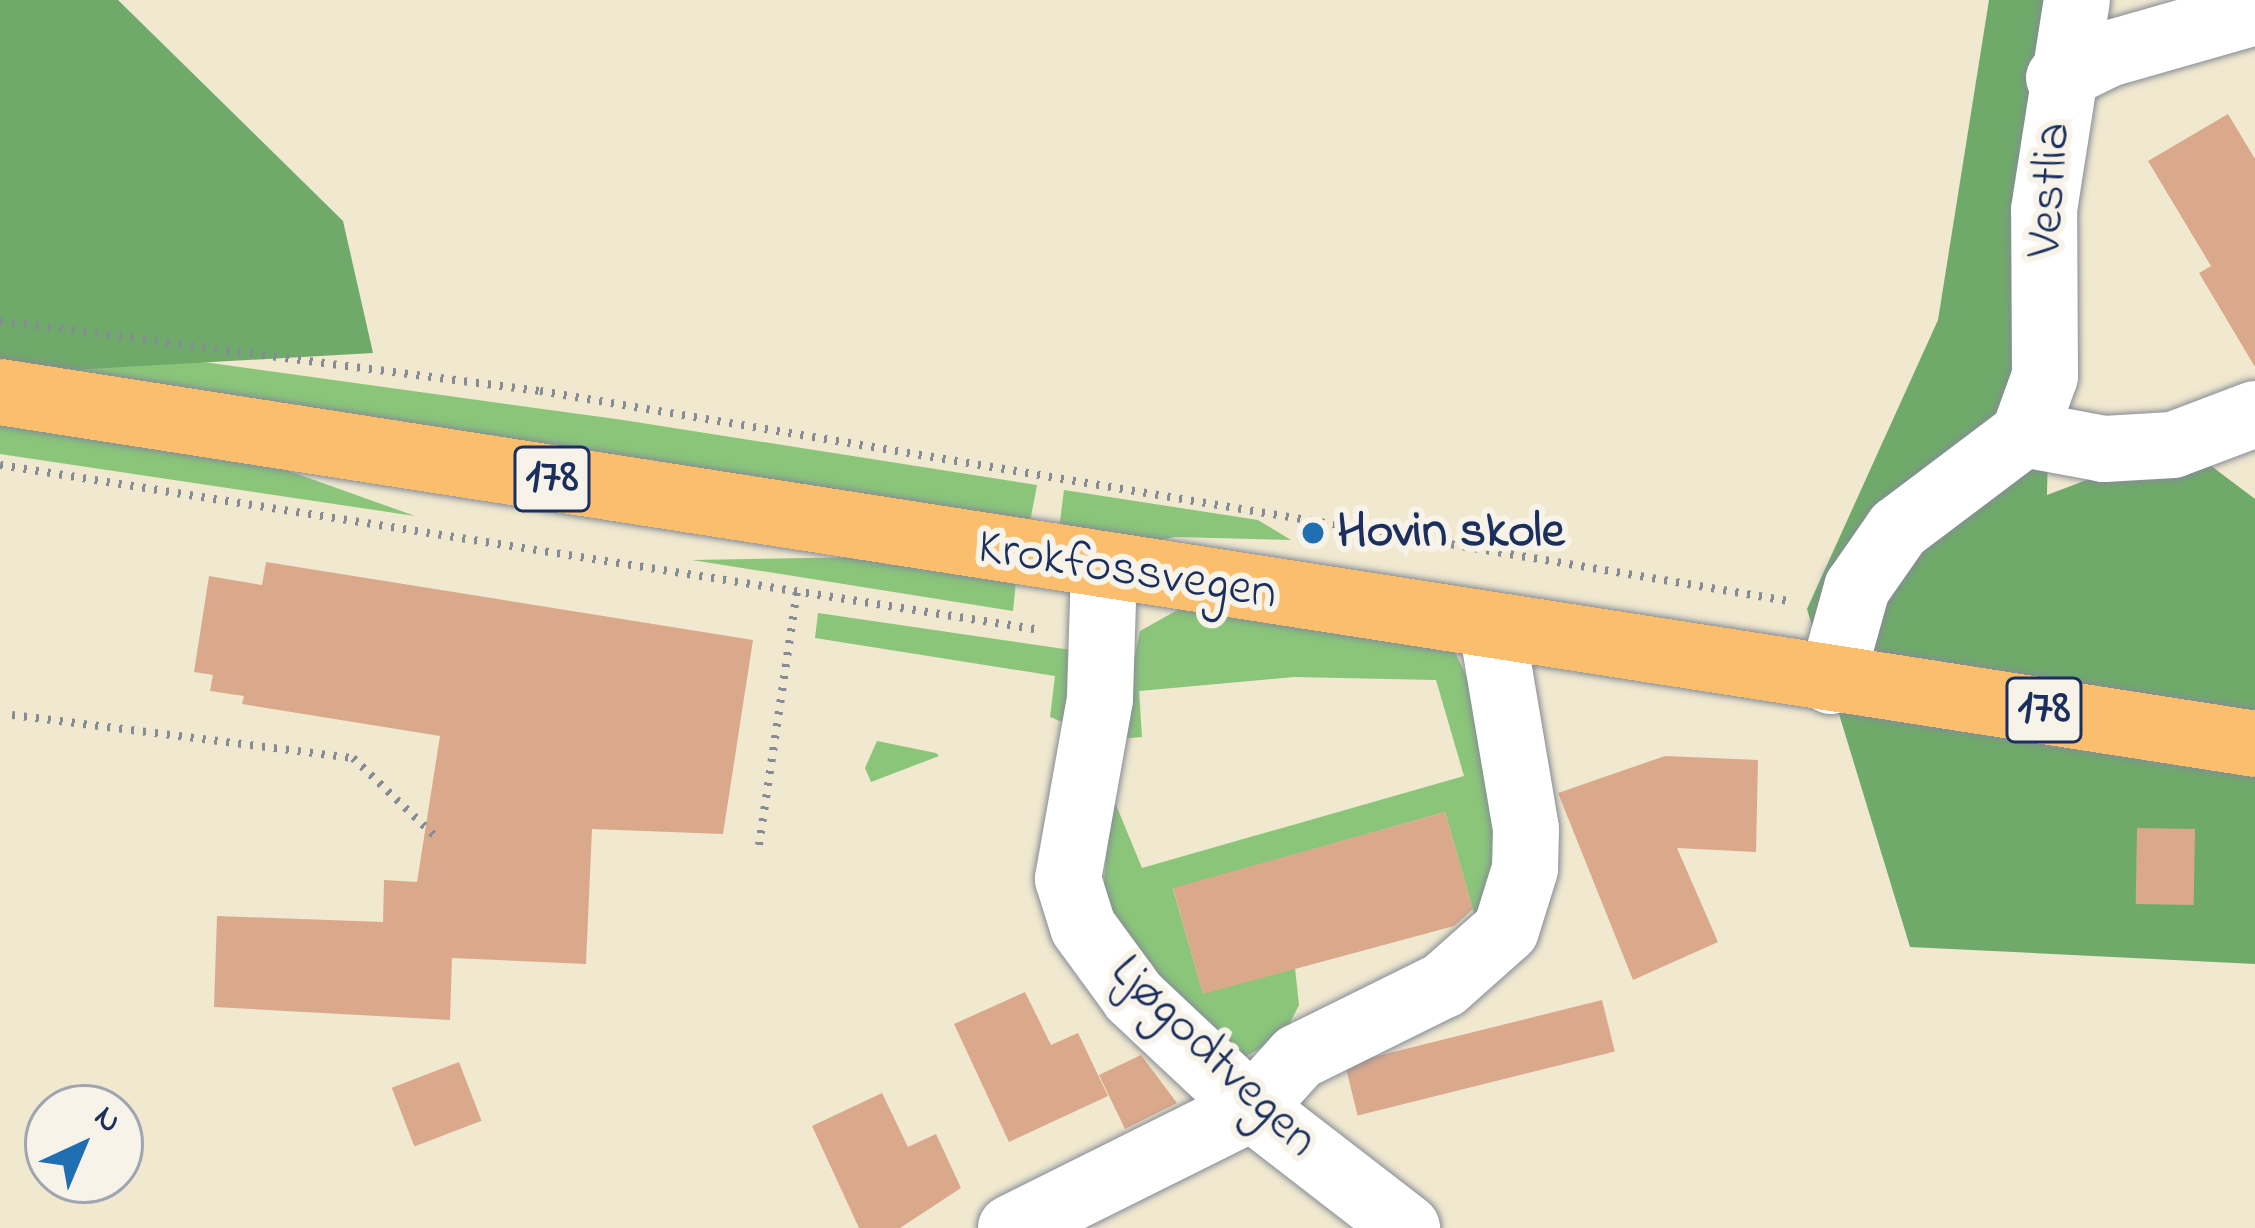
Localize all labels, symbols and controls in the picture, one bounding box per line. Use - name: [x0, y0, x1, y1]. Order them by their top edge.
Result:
- street label: Vestlia: [2016, 120, 2086, 260]
- road number: 178: [513, 437, 591, 521]
- place label: Hovin skole: [1337, 502, 1565, 564]
- street label: Krokfossvegen: [973, 518, 1281, 626]
- marker: Hovin skole: [1300, 520, 1326, 546]
- road number: 178: [2005, 668, 2083, 752]
- street label: Ljøgodtvegen: [1096, 943, 1330, 1171]
- north arrow: [24, 1084, 144, 1204]
- text: N: [82, 1095, 132, 1145]

